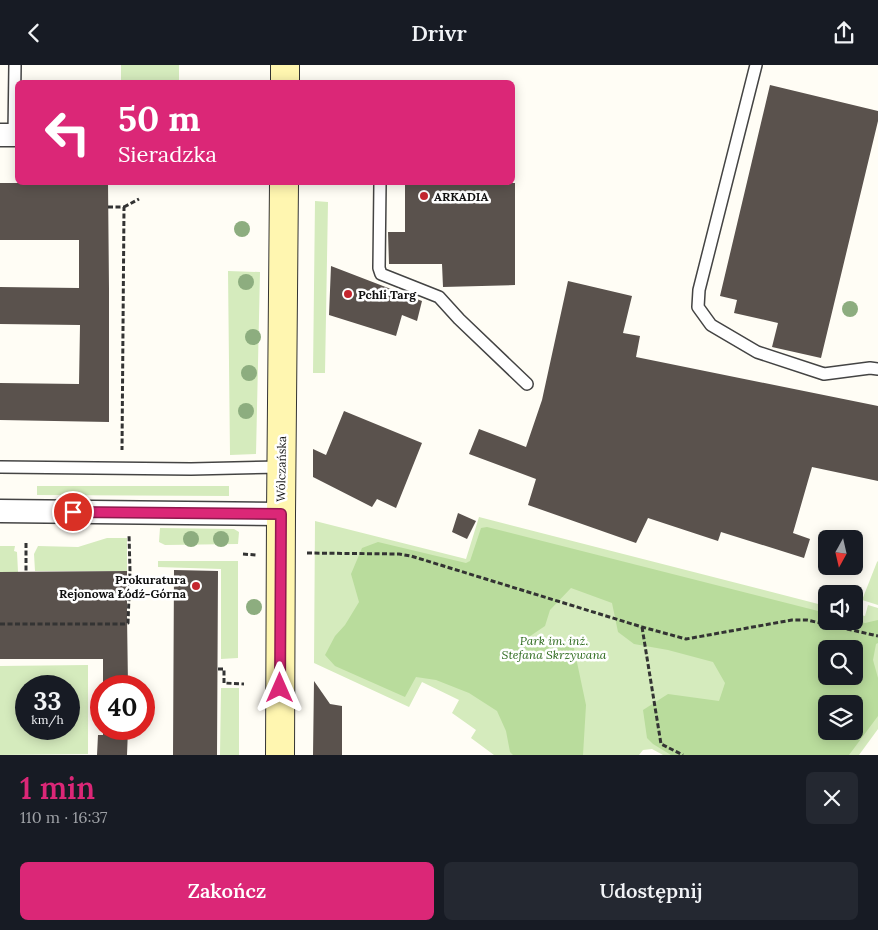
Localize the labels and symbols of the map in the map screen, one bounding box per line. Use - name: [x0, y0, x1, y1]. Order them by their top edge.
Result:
- place label: ARKADIA: [434, 189, 488, 204]
- marker: ARKADIA: [418, 190, 430, 202]
- place label: Pchli Targ: [358, 287, 417, 302]
- marker: Pchli Targ: [342, 288, 354, 300]
- street label: Wólczańska: [273, 436, 289, 502]
- pin: [52, 491, 94, 533]
- north arrow: [818, 530, 862, 575]
- place label: Prokuratura Rejonowa Łódź-Górna: [59, 572, 187, 601]
- marker: Prokuratura Rejonowa Łódź-Górna: [190, 580, 202, 592]
- park label: Park im. inż. Stefana Skrzywana: [502, 633, 607, 662]
- position arrow: [253, 661, 305, 713]
- speed limit sign: 40: [90, 675, 155, 740]

